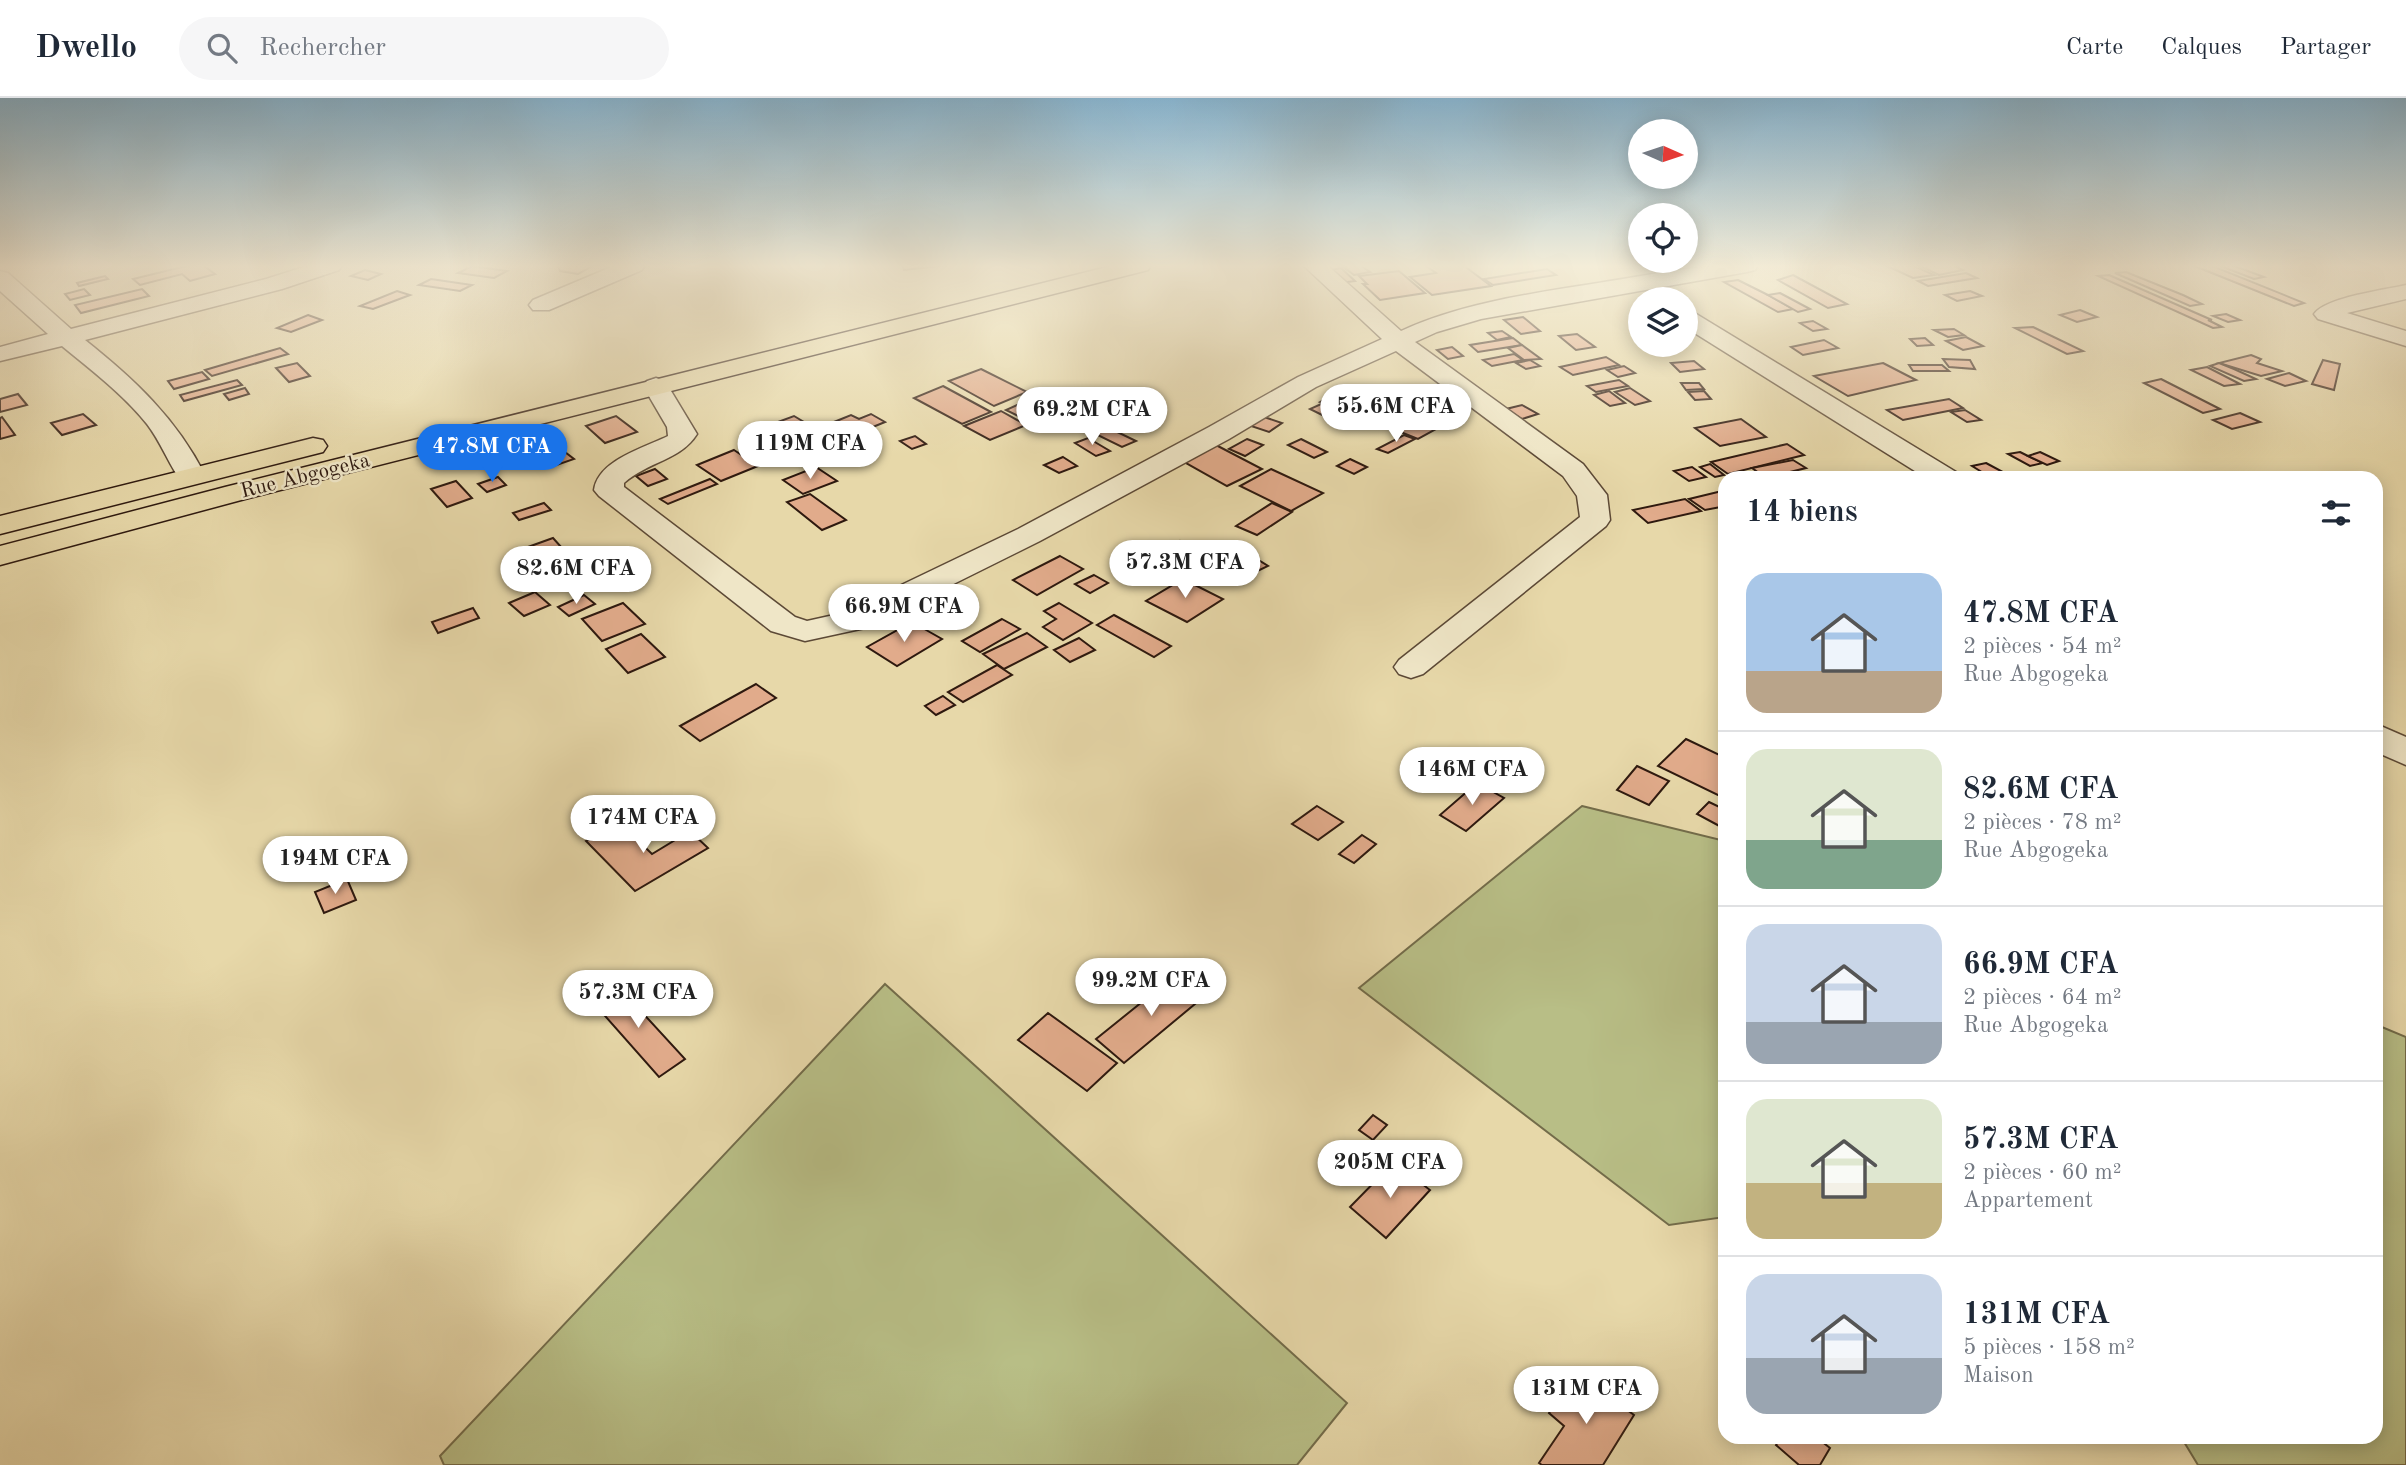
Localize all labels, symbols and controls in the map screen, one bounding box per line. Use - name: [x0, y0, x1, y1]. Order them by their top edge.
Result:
- search box: [179, 17, 669, 80]
- icon: search: [203, 29, 241, 67]
- text: Dwello: [35, 32, 137, 65]
- text: Rechercher: [259, 35, 386, 61]
- text: Carte: [2066, 36, 2123, 60]
- text: Calques: [2161, 36, 2242, 60]
- text: Partager: [2280, 36, 2371, 60]
- north arrow: [1628, 119, 1698, 189]
- map controls: [1628, 119, 1698, 357]
- button: locate: [1628, 203, 1698, 273]
- button: layers: [1628, 287, 1698, 357]
- pin: 55.6M CFA: [1316, 384, 1476, 444]
- pin: 69.2M CFA: [1012, 388, 1172, 447]
- text: 55.6M CFA: [1336, 395, 1456, 418]
- text: 69.2M CFA: [1032, 398, 1152, 421]
- pin: 119M CFA: [738, 422, 882, 481]
- pin: 47.8M CFA: [412, 424, 572, 484]
- text: 119M CFA: [754, 432, 866, 455]
- text: 47.8M CFA: [432, 435, 552, 458]
- street label: Rue Abgogeka: [238, 450, 372, 503]
- icon: filters: [2317, 494, 2355, 532]
- text: 14 biens: [1746, 498, 1858, 528]
- pin: 57.3M CFA: [1105, 540, 1265, 600]
- pin: 82.6M CFA: [496, 546, 656, 606]
- text: 57.3M CFA: [1125, 551, 1245, 574]
- text: 82.6M CFA: [516, 557, 636, 580]
- pin: 66.9M CFA: [824, 584, 984, 644]
- text: 66.9M CFA: [844, 595, 964, 618]
- text: 47.8M CFA: [1963, 599, 2119, 629]
- icon: home: [1802, 601, 1886, 685]
- text: 2 pièces · 54 m²: [1963, 635, 2122, 658]
- text: Rue Abgogeka: [1963, 663, 2108, 686]
- pin: 146M CFA: [1400, 748, 1544, 807]
- text: 146M CFA: [1416, 758, 1528, 781]
- text: 82.6M CFA: [1963, 775, 2119, 805]
- icon: home: [1802, 777, 1886, 861]
- pin: 174M CFA: [571, 796, 715, 855]
- text: 174M CFA: [587, 806, 699, 829]
- text: 2 pièces · 78 m²: [1963, 811, 2122, 834]
- pin: 194M CFA: [263, 836, 407, 896]
- text: Rue Abgogeka: [1963, 839, 2108, 862]
- text: 194M CFA: [279, 847, 391, 870]
- text: 66.9M CFA: [1963, 950, 2119, 980]
- icon: home: [1802, 952, 1886, 1036]
- pin: 99.2M CFA: [1071, 958, 1231, 1018]
- text: 99.2M CFA: [1091, 969, 1211, 992]
- pin: 57.3M CFA: [558, 970, 718, 1030]
- text: 57.3M CFA: [578, 981, 698, 1004]
- text: 2 pièces · 64 m²: [1963, 986, 2122, 1009]
- text: Rue Abgogeka: [1963, 1014, 2108, 1037]
- text: 57.3M CFA: [1963, 1125, 2119, 1155]
- icon: home: [1802, 1127, 1886, 1211]
- pin: 205M CFA: [1318, 1140, 1462, 1200]
- text: 205M CFA: [1334, 1151, 1446, 1174]
- text: 2 pièces · 60 m²: [1963, 1161, 2122, 1184]
- text: Appartement: [1963, 1189, 2093, 1212]
- text: 131M CFA: [1963, 1300, 2110, 1330]
- icon: home: [1802, 1302, 1886, 1386]
- text: 5 pièces · 158 m²: [1963, 1336, 2135, 1359]
- text: Maison: [1963, 1364, 2034, 1387]
- pin: 131M CFA: [1514, 1366, 1658, 1426]
- text: 131M CFA: [1530, 1377, 1642, 1400]

